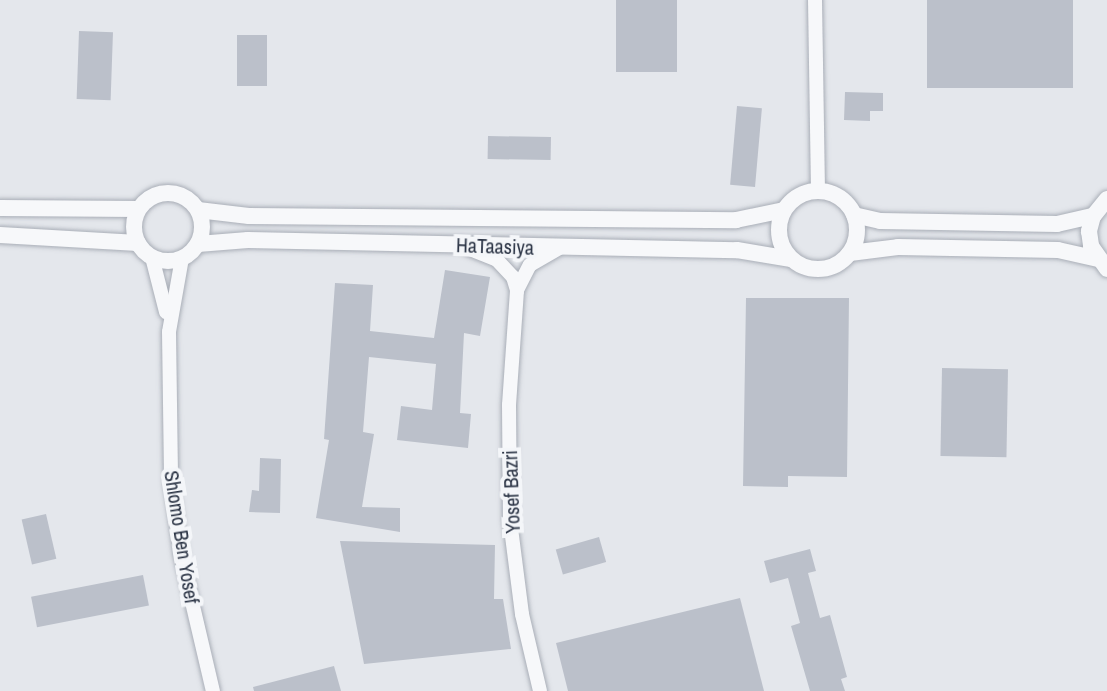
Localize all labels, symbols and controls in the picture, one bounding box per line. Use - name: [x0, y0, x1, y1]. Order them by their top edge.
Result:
- street label: HaTaasiya: [456, 233, 534, 259]
- street label: Yosef Bazri: [498, 450, 524, 534]
- street label: Shlomo Ben Yosef: [160, 469, 204, 605]

